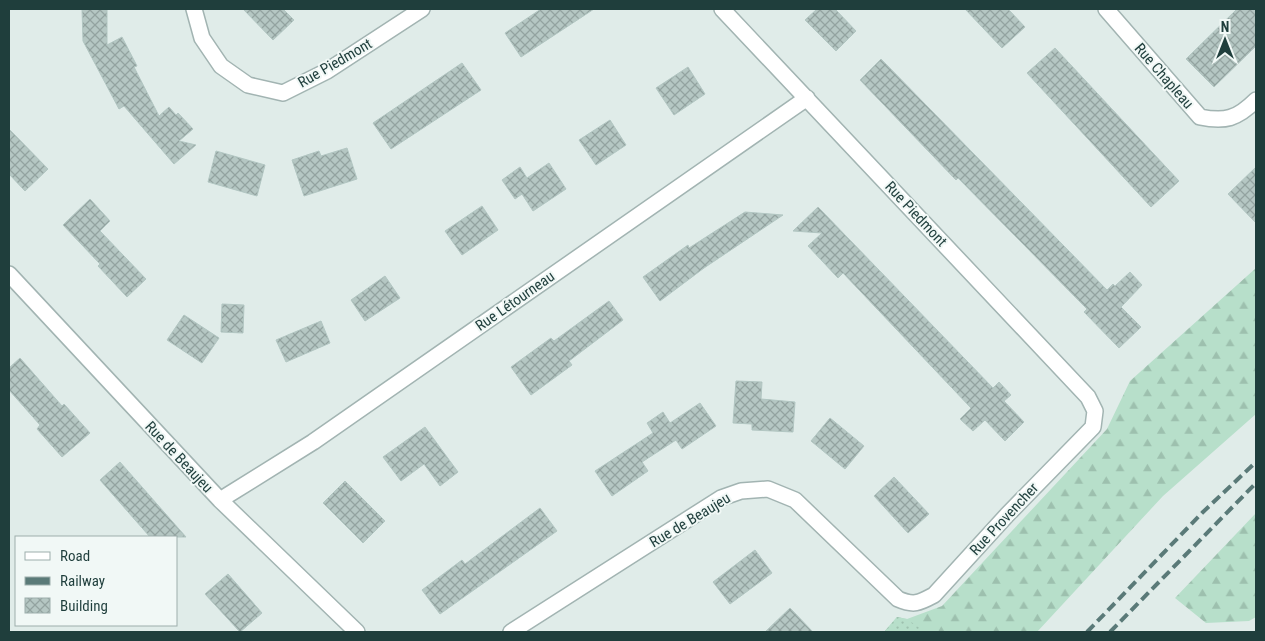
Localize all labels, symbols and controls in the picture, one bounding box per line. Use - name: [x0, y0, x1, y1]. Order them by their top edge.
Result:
- north arrow: [1200, 15, 1250, 65]
- text: N: [1221, 19, 1229, 35]
- street label: Rue Piedmont: [295, 35, 375, 91]
- street label: Rue Chapleau: [1131, 40, 1197, 112]
- street label: Rue Piedmont: [881, 178, 951, 250]
- street label: Rue Létourneau: [472, 267, 558, 335]
- street label: Rue de Beaujeu: [141, 418, 217, 496]
- street label: Rue Provencher: [966, 479, 1042, 559]
- street label: Rue de Beaujeu: [646, 489, 734, 551]
- legend: [15, 536, 178, 626]
- text: Road: [60, 547, 90, 565]
- text: Railway: [60, 572, 105, 590]
- text: Building: [60, 597, 108, 615]

